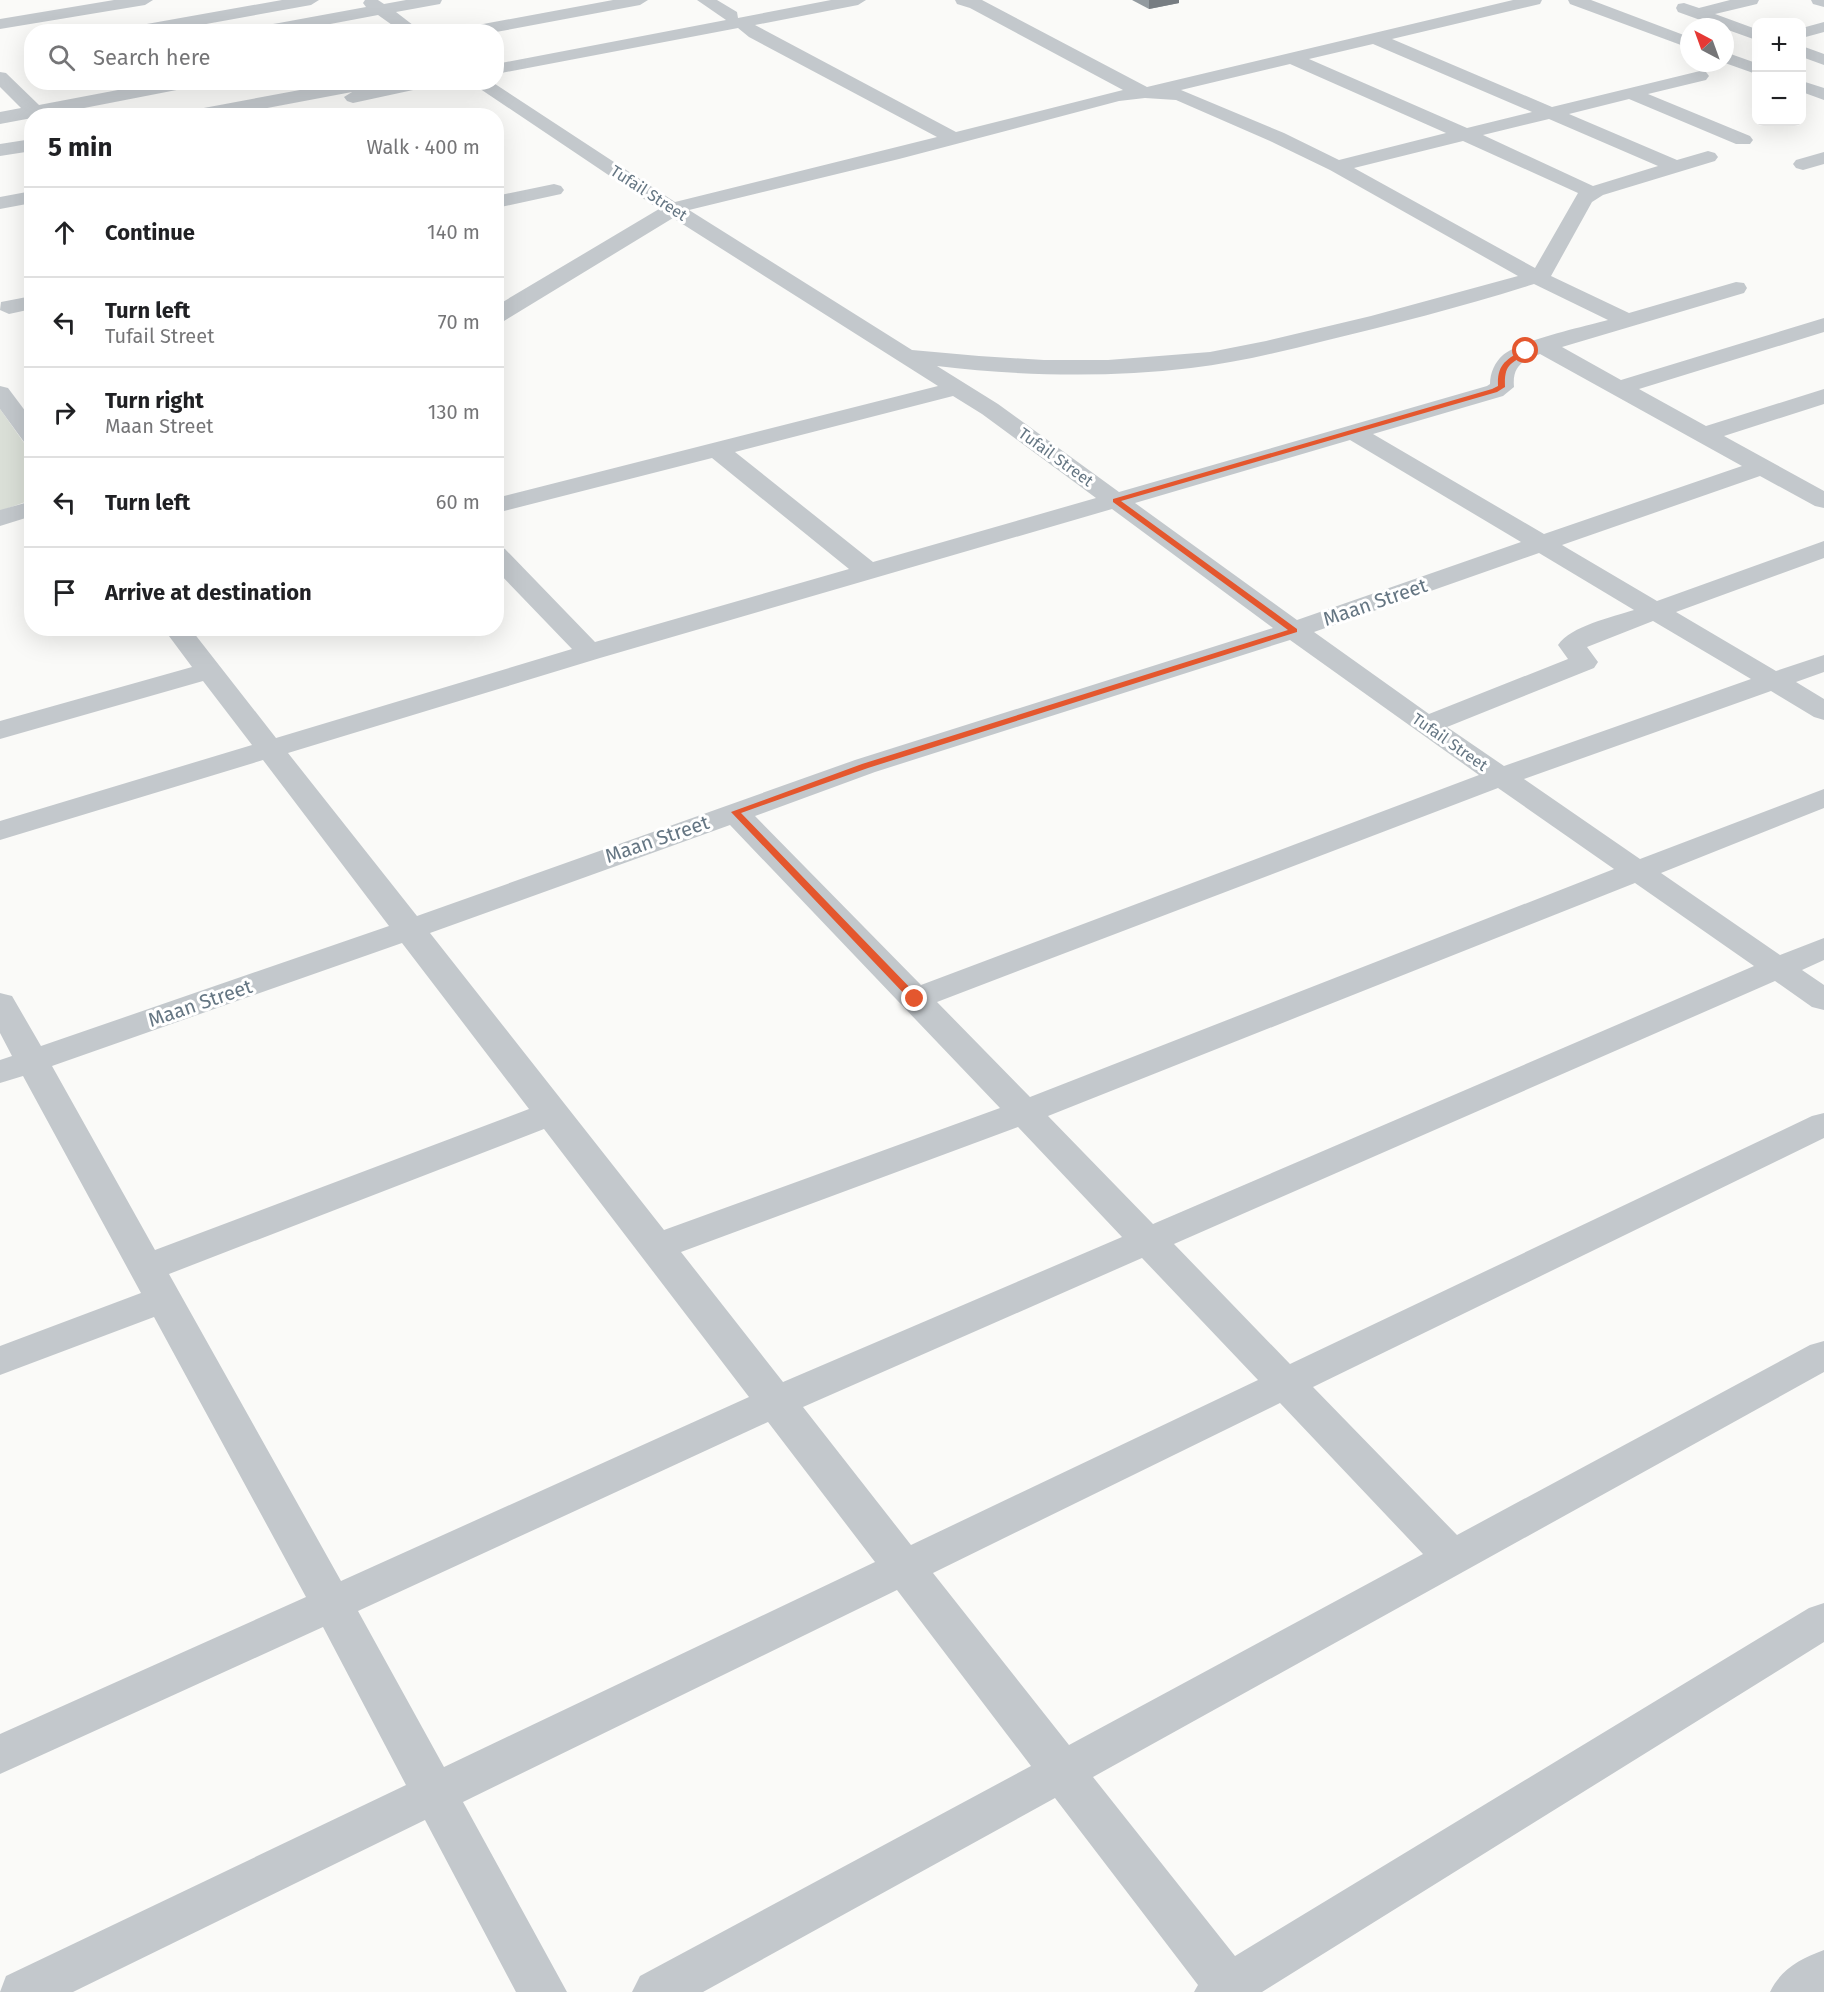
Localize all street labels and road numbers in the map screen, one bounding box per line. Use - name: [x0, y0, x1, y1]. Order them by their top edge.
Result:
- street label: Tufail Street: [607, 161, 691, 225]
- street label: Tufail Street: [1015, 424, 1097, 491]
- street label: Maan Street: [1320, 573, 1431, 631]
- street label: Tufail Street: [1409, 709, 1491, 775]
- street label: Maan Street: [602, 810, 713, 868]
- street label: Maan Street: [145, 974, 256, 1032]

